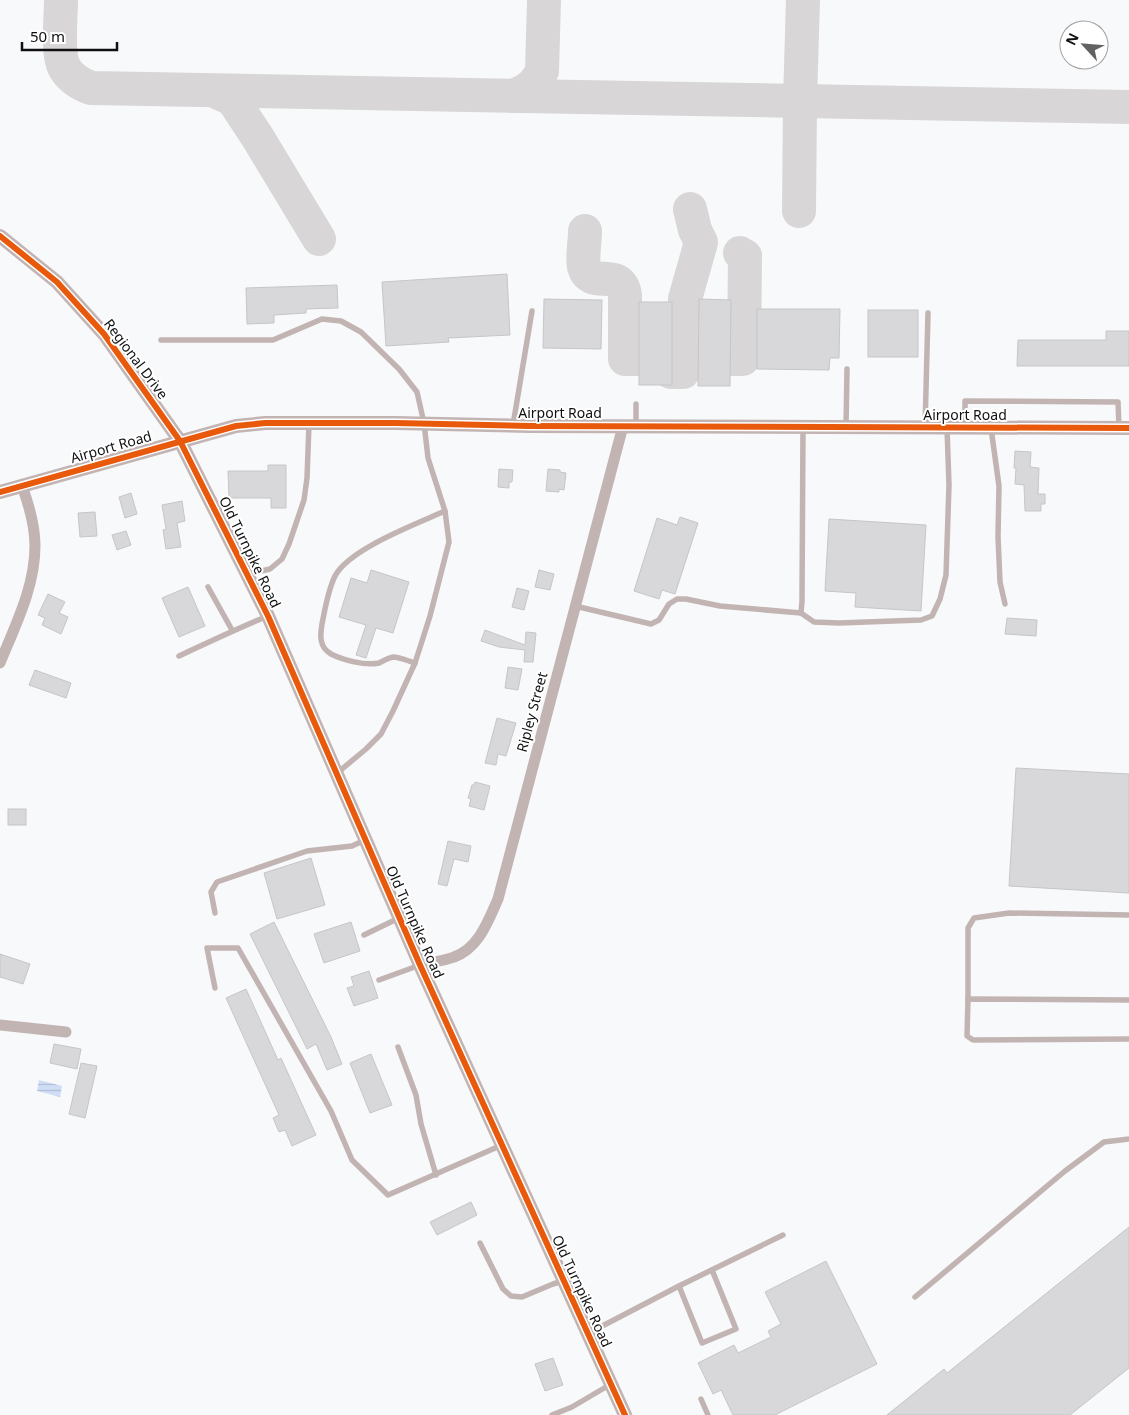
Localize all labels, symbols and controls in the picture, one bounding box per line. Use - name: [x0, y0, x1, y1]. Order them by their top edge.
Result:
- scale bar: [22, 20, 118, 52]
- north arrow: [1059, 20, 1109, 70]
- text: 50 m: [30, 26, 65, 46]
- text: N: [1061, 30, 1083, 48]
- street label: Regional Drive: [100, 315, 173, 403]
- street label: Airport Road: [518, 403, 602, 422]
- street label: Airport Road: [923, 405, 1007, 424]
- street label: Airport Road: [68, 426, 154, 467]
- street label: Old Turnpike Road: [215, 493, 286, 611]
- street label: Ripley Street: [512, 670, 551, 754]
- street label: Old Turnpike Road: [382, 862, 449, 981]
- street label: Old Turnpike Road: [548, 1232, 617, 1350]

